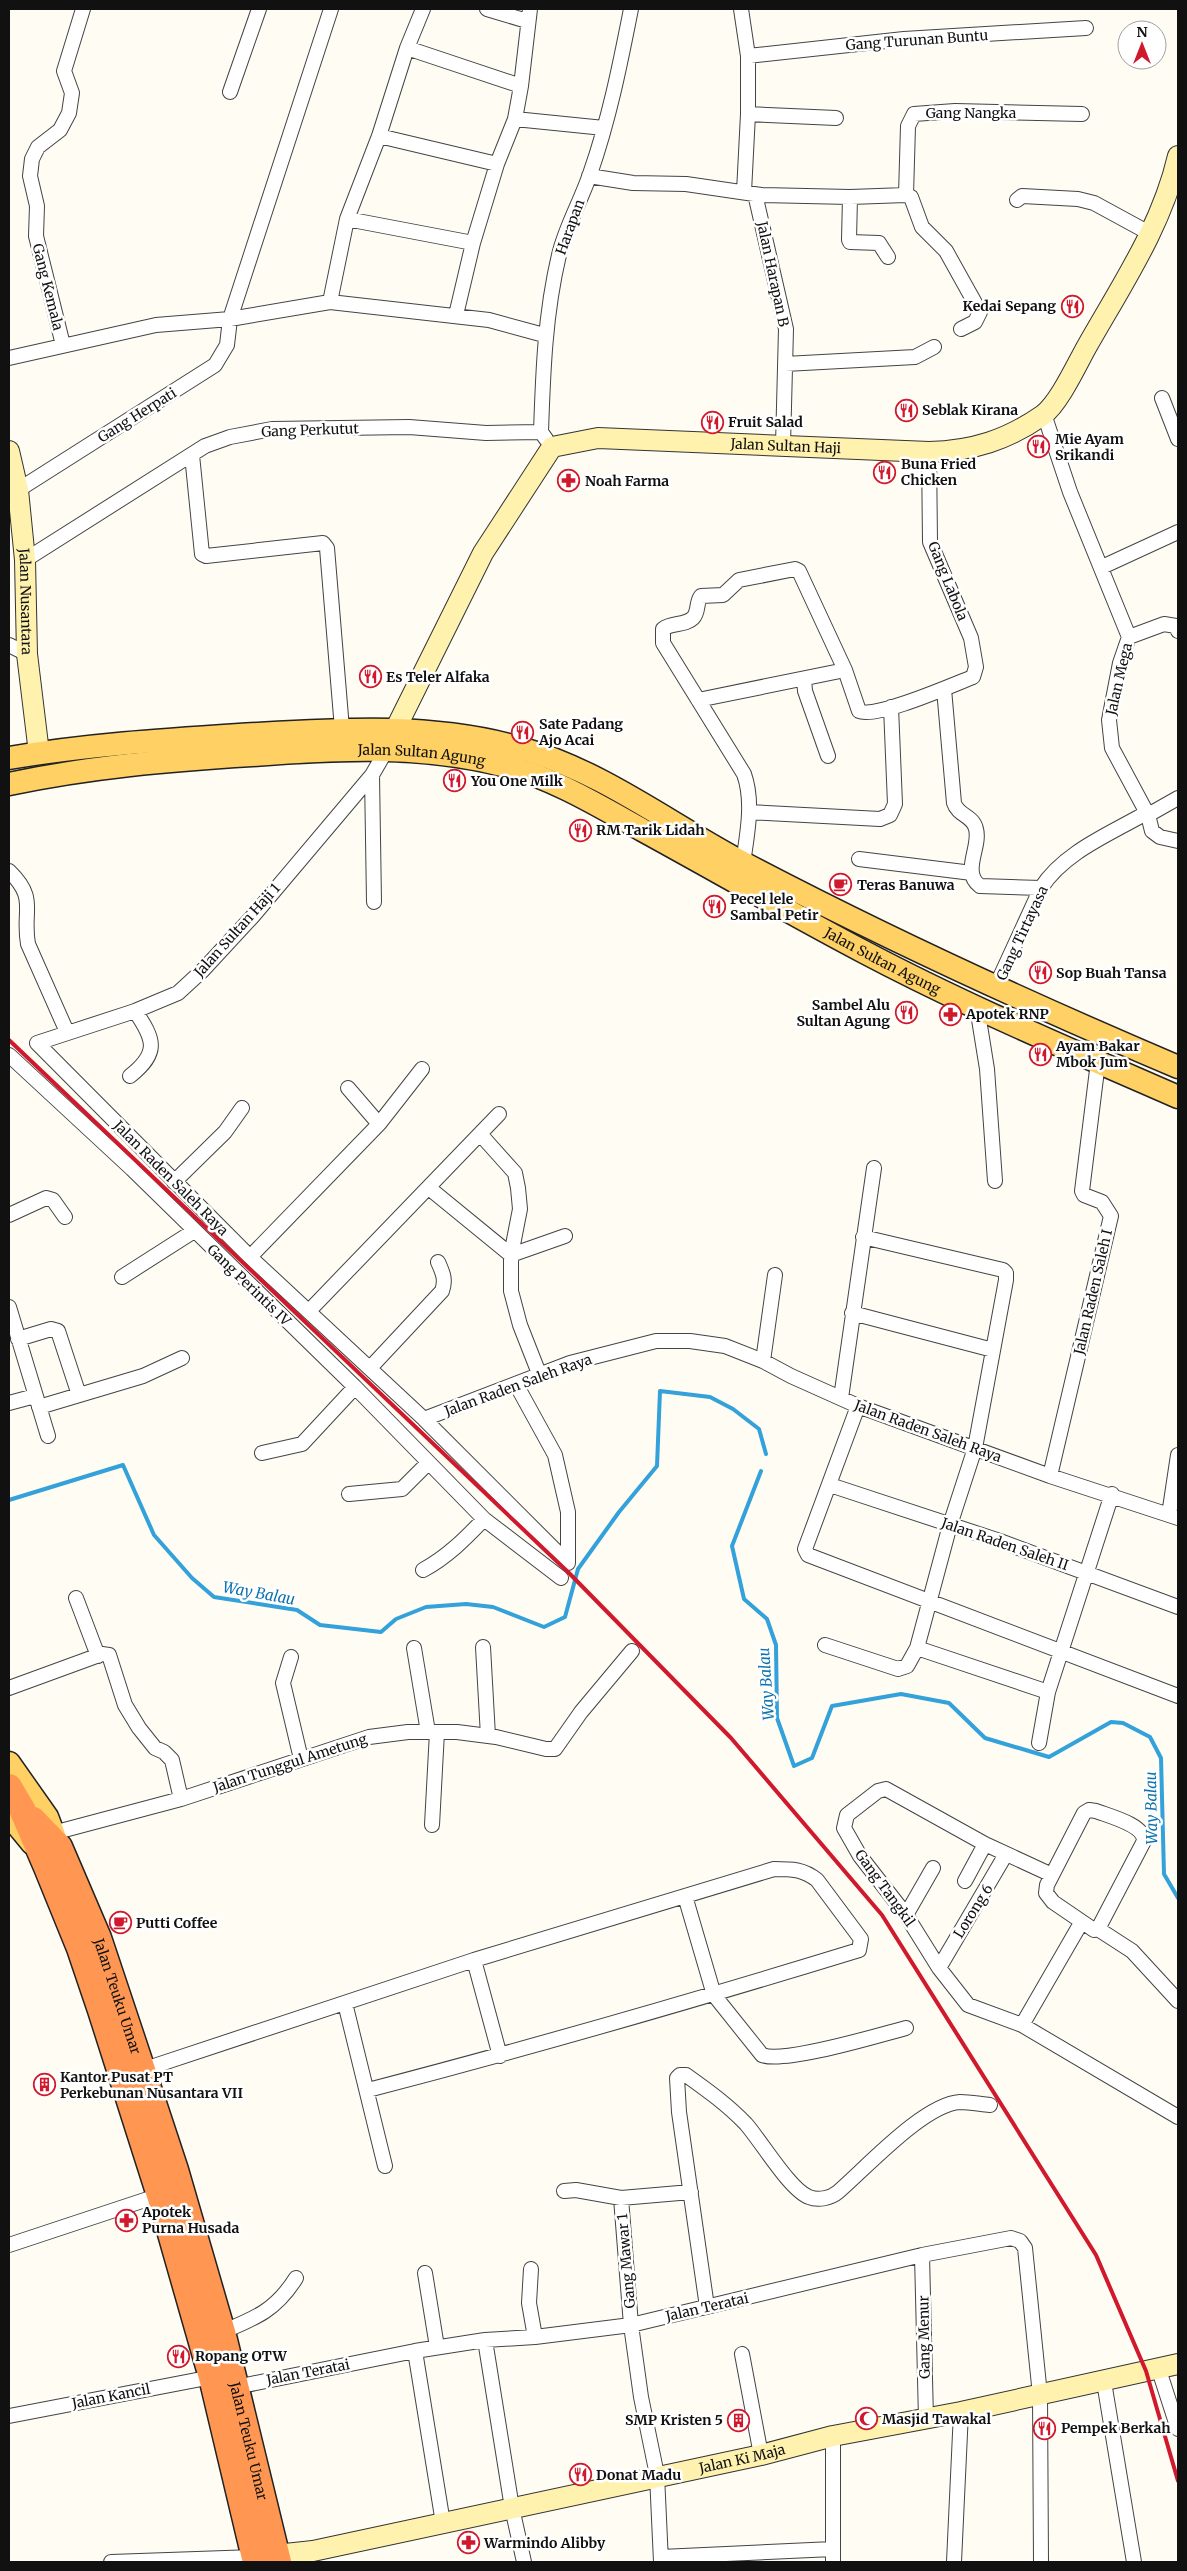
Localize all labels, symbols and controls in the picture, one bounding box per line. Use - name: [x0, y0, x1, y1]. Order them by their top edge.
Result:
- north arrow: [1117, 20, 1167, 70]
- text: N: [1136, 23, 1148, 41]
- street label: Gang Turunan Buntu: [845, 26, 989, 54]
- street label: Gang Nangka: [926, 104, 1017, 122]
- street label: Harapan: [552, 197, 588, 257]
- street label: Jalan Harapan B: [753, 219, 793, 328]
- street label: Gang Kemala: [29, 242, 68, 333]
- restaurant icon: Kedai Sepang: [1060, 294, 1084, 318]
- place label: Kedai Sepang: [962, 297, 1056, 315]
- street label: Gang Herpati: [94, 383, 180, 446]
- restaurant icon: Seblak Kirana: [894, 398, 918, 422]
- place label: Seblak Kirana: [922, 401, 1018, 419]
- restaurant icon: Fruit Salad: [700, 410, 724, 434]
- place label: Fruit Salad: [728, 413, 803, 431]
- street label: Gang Perkutut: [261, 419, 360, 441]
- place label: Mie Ayam Srikandi: [1055, 430, 1124, 464]
- street label: Jalan Sultan Haji: [729, 435, 842, 457]
- restaurant icon: Mie Ayam Srikandi: [1027, 435, 1051, 459]
- place label: Buna Fried Chicken: [901, 455, 977, 489]
- restaurant icon: Buna Fried Chicken: [873, 460, 897, 484]
- pharmacy icon: Noah Farma: [557, 469, 581, 493]
- place label: Noah Farma: [585, 472, 669, 490]
- street label: Gang Labola: [924, 539, 972, 624]
- street label: Jalan Nusantara: [15, 546, 36, 656]
- street label: Jalan Mega: [1102, 641, 1136, 718]
- restaurant icon: Es Teler Alfaka: [358, 665, 382, 689]
- place label: Es Teler Alfaka: [386, 668, 490, 686]
- place label: Sate Padang Ajo Acai: [538, 715, 623, 749]
- restaurant icon: Sate Padang Ajo Acai: [511, 720, 535, 744]
- street label: Jalan Sultan Agung: [357, 741, 488, 770]
- restaurant icon: You One Milk: [443, 769, 467, 793]
- place label: You One Milk: [470, 772, 564, 790]
- restaurant icon: RM Tarik Lidah: [568, 818, 592, 842]
- place label: RM Tarik Lidah: [596, 821, 705, 839]
- cafe icon: Teras Banuwa: [829, 873, 853, 897]
- place label: Teras Banuwa: [857, 876, 955, 894]
- street label: Jalan Sultan Haji 1: [189, 879, 284, 981]
- street label: Gang Tirtayasa: [992, 882, 1052, 983]
- place label: Pecel lele Sambal Petir: [730, 890, 819, 924]
- restaurant icon: Pecel lele Sambal Petir: [702, 895, 726, 919]
- street label: Jalan Sultan Agung: [820, 923, 944, 998]
- restaurant icon: Sop Buah Tansa: [1028, 961, 1052, 985]
- place label: Sop Buah Tansa: [1056, 964, 1167, 982]
- place label: Sambel Alu Sultan Agung: [796, 996, 890, 1030]
- restaurant icon: Sambel Alu Sultan Agung: [894, 1001, 918, 1025]
- pharmacy icon: Apotek RNP: [938, 1002, 962, 1026]
- place label: Apotek RNP: [965, 1005, 1049, 1023]
- place label: Ayam Bakar Mbok Jum: [1055, 1037, 1140, 1071]
- restaurant icon: Ayam Bakar Mbok Jum: [1028, 1042, 1052, 1066]
- street label: Jalan Raden Saleh Raya: [109, 1116, 233, 1240]
- street label: Jalan Raden Saleh I: [1070, 1228, 1116, 1357]
- street label: Gang Perintis IV: [203, 1240, 295, 1330]
- street label: Jalan Raden Saleh Raya: [441, 1350, 595, 1420]
- street label: Jalan Raden Saleh Raya: [851, 1396, 1005, 1466]
- street label: Jalan Raden Saleh II: [938, 1513, 1071, 1574]
- water label: Way Balau: [221, 1577, 297, 1609]
- water label: Way Balau: [754, 1647, 778, 1721]
- street label: Jalan Tunggul Ametung: [210, 1729, 370, 1797]
- water label: Way Balau: [1141, 1771, 1161, 1845]
- street label: Gang Tangkil: [851, 1846, 919, 1931]
- street label: Lorong 6: [949, 1881, 997, 1941]
- cafe icon: Putti Coffee: [108, 1911, 132, 1935]
- place label: Putti Coffee: [136, 1914, 218, 1932]
- street label: Jalan Teuku Umar: [89, 1935, 145, 2057]
- place label: Kantor Pusat PT Perkebunan Nusantara VII: [60, 2068, 243, 2102]
- building icon: Kantor Pusat PT Perkebunan Nusantara VII: [32, 2073, 56, 2097]
- place label: Apotek Purna Husada: [141, 2203, 239, 2237]
- pharmacy icon: Apotek Purna Husada: [114, 2208, 138, 2232]
- street label: Gang Mawar 1: [613, 2213, 639, 2309]
- street label: Jalan Teratai: [663, 2289, 751, 2326]
- street label: Gang Menur: [914, 2295, 934, 2379]
- restaurant icon: Ropang OTW: [167, 2344, 191, 2368]
- place label: Ropang OTW: [195, 2347, 287, 2365]
- street label: Jalan Teratai: [264, 2355, 352, 2389]
- street label: Jalan Kancil: [69, 2379, 152, 2413]
- street label: Jalan Teuku Umar: [225, 2379, 272, 2502]
- mosque icon: Masjid Tawakal: [854, 2407, 878, 2431]
- building icon: SMP Kristen 5: [727, 2408, 751, 2432]
- place label: Masjid Tawakal: [882, 2410, 991, 2428]
- place label: SMP Kristen 5: [625, 2411, 723, 2429]
- restaurant icon: Pempek Berkah: [1033, 2416, 1057, 2440]
- place label: Pempek Berkah: [1061, 2419, 1171, 2437]
- street label: Jalan Ki Maja: [696, 2440, 787, 2477]
- restaurant icon: Donat Madu: [568, 2463, 592, 2487]
- place label: Donat Madu: [596, 2466, 681, 2484]
- pharmacy icon: Warmindo Alibby: [456, 2531, 480, 2555]
- place label: Warmindo Alibby: [483, 2534, 606, 2552]

